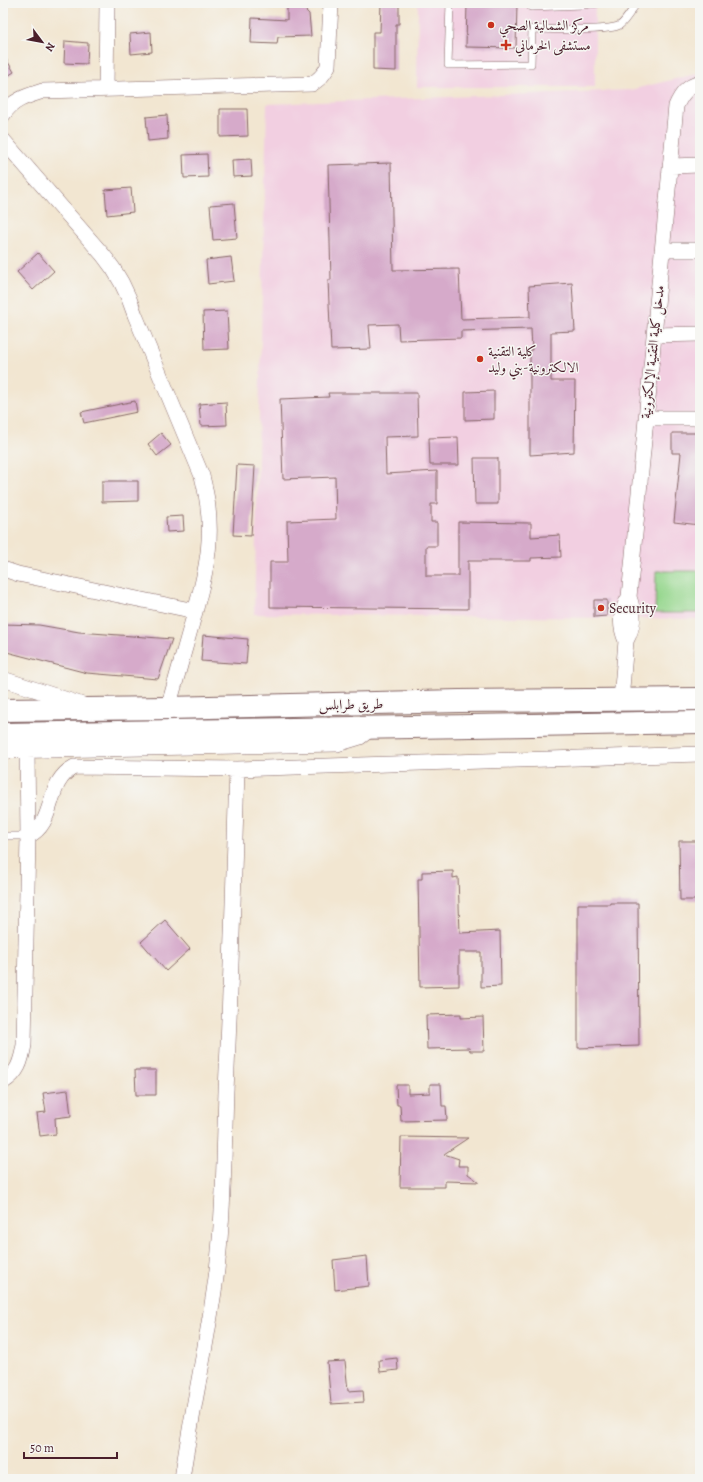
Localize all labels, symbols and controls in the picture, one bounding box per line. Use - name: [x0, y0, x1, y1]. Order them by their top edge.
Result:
- place label: مركز الشمالية الصحي: [499, 16, 589, 38]
- marker: مركز الشمالية الصحي: [486, 20, 496, 30]
- north arrow: [22, 22, 62, 62]
- place label: مستشفى الخرماني: [515, 36, 591, 57]
- marker: مستشفى الخرماني: [500, 39, 512, 51]
- text: N: [42, 40, 59, 54]
- street label: مدخل كلية التقنية الإلكترونية: [636, 284, 670, 420]
- place label: كلية التقنية الالكترونية-بني وليد: [488, 342, 578, 380]
- marker: كلية التقنية الالكترونية-بني وليد: [475, 354, 485, 364]
- place label: Security: [609, 599, 657, 618]
- marker: Security: [596, 603, 606, 613]
- street label: طريق طرابلس: [319, 694, 384, 715]
- scale bar: [24, 1434, 117, 1460]
- text: 50 m: [30, 1440, 54, 1456]

